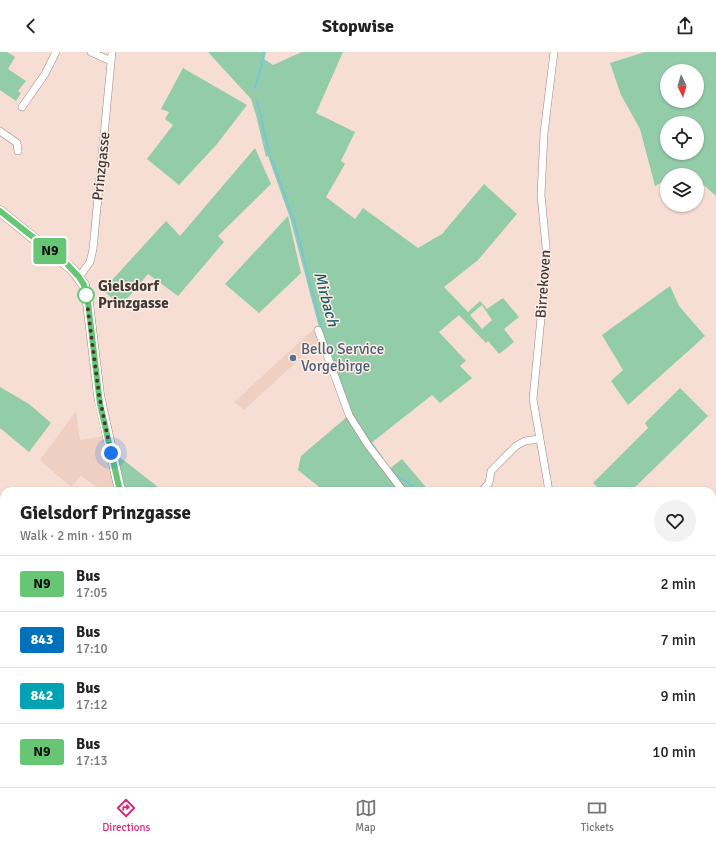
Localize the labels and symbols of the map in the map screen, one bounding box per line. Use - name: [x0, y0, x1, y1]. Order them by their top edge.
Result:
- north arrow: [660, 64, 704, 108]
- street label: Prinzgasse: [88, 131, 114, 201]
- line badge: N9: [32, 238, 68, 264]
- street label: Birrekoven: [532, 249, 554, 319]
- water label: Mirbach: [309, 269, 343, 330]
- place label: Gielsdorf Prinzgasse: [98, 277, 169, 312]
- marker: Gielsdorf Prinzgasse: [77, 286, 95, 304]
- place label: Bello Service Vorgebirge: [301, 340, 384, 375]
- marker: Bello Service Vorgebirge: [288, 353, 298, 363]
- your location: [101, 443, 121, 463]

